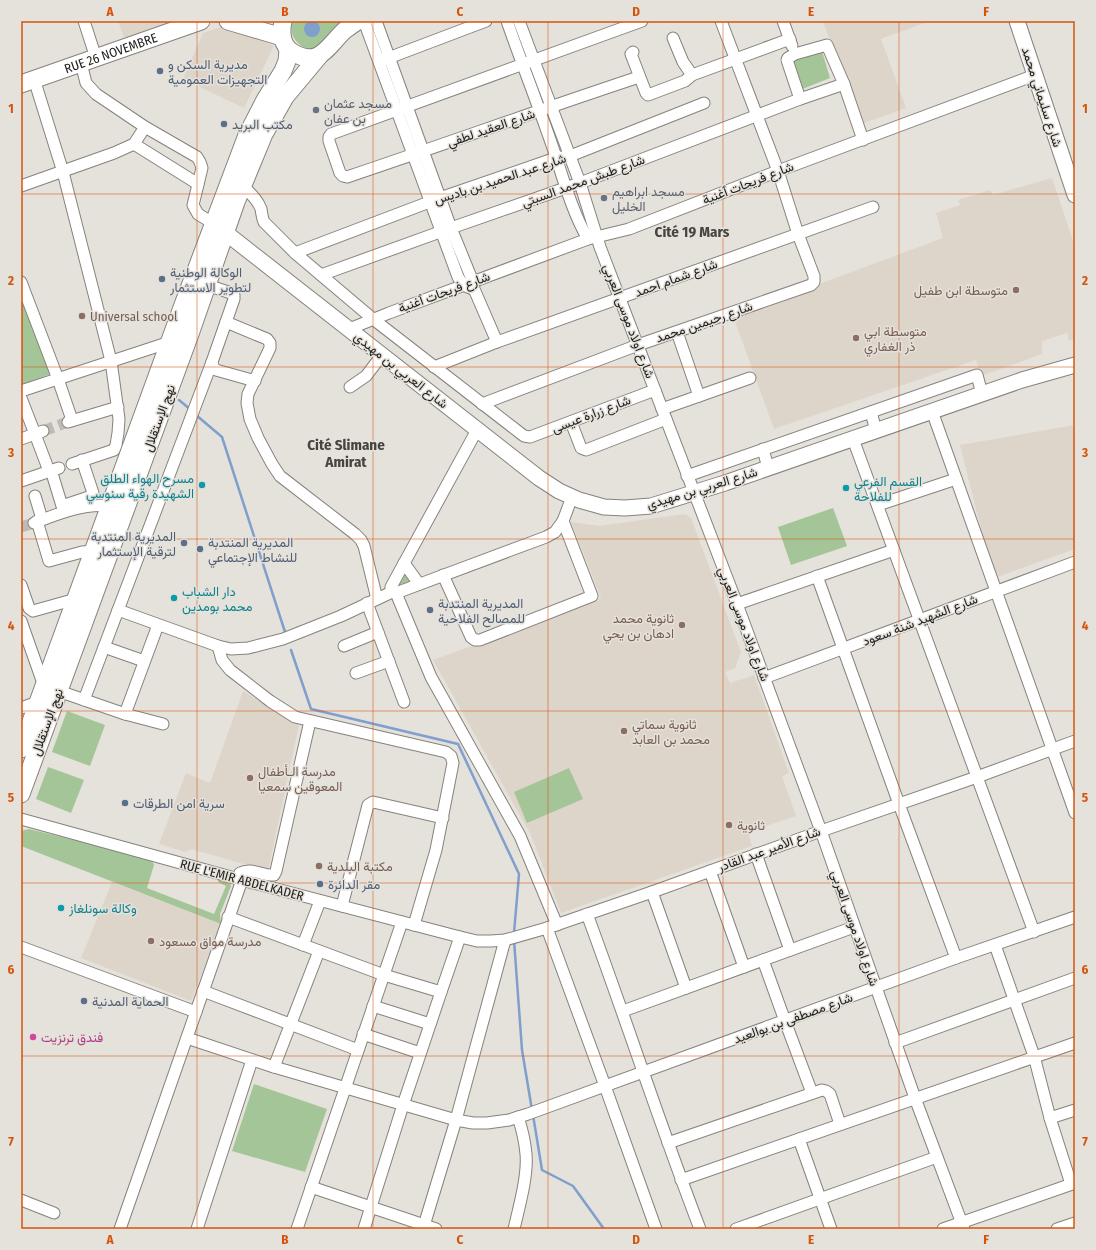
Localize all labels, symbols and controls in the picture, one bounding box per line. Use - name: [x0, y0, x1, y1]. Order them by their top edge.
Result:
- text: A: [105, 4, 114, 19]
- text: B: [281, 4, 289, 19]
- text: C: [457, 4, 464, 19]
- text: D: [632, 4, 640, 19]
- text: E: [808, 4, 814, 19]
- text: F: [983, 4, 989, 19]
- street label: RUE 26 NOVEMBRE: [62, 29, 159, 76]
- street label: شارع سليماني محمد: [1016, 45, 1065, 150]
- place label: مديرية السكن و التجهيزات العمومية: [168, 57, 267, 88]
- marker: مديرية السكن و التجهيزات العمومية: [155, 66, 165, 76]
- place label: مسجد عثمان بن عفان: [324, 96, 392, 127]
- text: 1: [8, 101, 14, 116]
- text: 1: [1082, 101, 1088, 116]
- marker: مسجد عثمان بن عفان: [311, 105, 321, 115]
- street label: شارع العقيد لطفي: [445, 106, 538, 153]
- place label: مكتب البريد: [232, 117, 293, 133]
- marker: مكتب البريد: [219, 119, 229, 129]
- street label: شارع عبد الحميد بن باديس: [432, 151, 569, 209]
- street label: شارع طبش محمد السبتي: [519, 152, 648, 213]
- street label: شارع فريحات ٱغنية: [700, 159, 796, 209]
- place label: مسجد ابراهيم الخليل: [612, 184, 685, 215]
- marker: مسجد ابراهيم الخليل: [599, 193, 609, 203]
- district label: Cité 19 Mars: [655, 223, 730, 241]
- street label: شارع شمام احمد: [632, 256, 720, 302]
- street label: شارع اولاد موسى العربي: [597, 262, 658, 381]
- place label: الوكالة الوطنية لتطوير الاستثمار: [169, 265, 251, 296]
- street label: شارع فريحات ٱغنية: [396, 268, 493, 317]
- text: 2: [7, 273, 14, 288]
- text: 2: [1081, 273, 1088, 288]
- marker: الوكالة الوطنية لتطوير الاستثمار: [157, 274, 167, 284]
- place label: متوسطة ابن طفيل: [914, 283, 1008, 299]
- marker: متوسطة ابن طفيل: [1011, 285, 1021, 295]
- street label: شارع رحيمين محمد: [654, 298, 755, 347]
- place label: Universal school: [90, 309, 178, 324]
- marker: Universal school: [77, 311, 87, 321]
- place label: متوسطة ابي ذر الغفاري: [864, 324, 927, 357]
- street label: شارع العربي بن مهيدي: [349, 329, 451, 414]
- marker: متوسطة ابي ذر الغفاري: [851, 333, 861, 343]
- street label: نهج الإستقلال: [140, 382, 180, 454]
- street label: شارع زرارة عيسى: [549, 392, 633, 438]
- district label: Cité Slimane Amirat: [307, 436, 385, 471]
- text: 3: [7, 445, 14, 460]
- text: 3: [1081, 445, 1088, 460]
- street label: شارع العربي بن مهيدي: [645, 464, 760, 515]
- place label: مسرح الهواء الطلق الشهيدة رقية سنوسي: [86, 471, 194, 504]
- place label: القسم الفرعي للفلاحة: [854, 474, 922, 504]
- marker: مسرح الهواء الطلق الشهيدة رقية سنوسي: [197, 480, 207, 490]
- marker: القسم الفرعي للفلاحة: [841, 483, 851, 493]
- place label: المديرية المنتدبة لترقية الإستثمار: [91, 529, 176, 561]
- place label: المديرية المنتدبة للنشاط الإجتماعي: [208, 535, 297, 568]
- marker: المديرية المنتدبة لترقية الإستثمار: [179, 538, 189, 548]
- marker: المديرية المنتدبة للنشاط الإجتماعي: [195, 544, 205, 554]
- street label: شارع اولاد موسى العربي: [712, 565, 773, 684]
- place label: دار الشباب محمد بومدين: [182, 584, 253, 615]
- street label: شارع الشهيد شنة سعود: [860, 591, 980, 651]
- marker: دار الشباب محمد بومدين: [169, 593, 179, 603]
- place label: المديرية المنتدبة للمصالح الفلاحية: [438, 596, 525, 628]
- marker: المديرية المنتدبة للمصالح الفلاحية: [425, 605, 435, 615]
- place label: ثانوية محمد ادهان بن يحي: [603, 611, 674, 644]
- text: 4: [8, 618, 15, 633]
- text: 4: [1082, 618, 1089, 633]
- marker: ثانوية محمد ادهان بن يحي: [677, 620, 687, 630]
- street label: نهج الإستقلال: [28, 686, 68, 758]
- place label: ثانوية سماتي محمد بن العابد: [632, 717, 710, 748]
- marker: ثانوية سماتي محمد بن العابد: [619, 726, 629, 736]
- place label: مدرسة الـأطفال المعوقين سمعيا: [258, 764, 342, 795]
- marker: مدرسة الـأطفال المعوقين سمعيا: [245, 773, 255, 783]
- text: 5: [8, 790, 14, 805]
- text: 5: [1082, 790, 1088, 805]
- place label: سرية امن الطرقات: [133, 796, 225, 812]
- marker: سرية امن الطرقات: [120, 798, 130, 808]
- place label: ثانوية: [737, 818, 765, 834]
- marker: ثانوية: [724, 820, 734, 830]
- street label: شارع الأمير عبد القادر: [715, 823, 823, 877]
- street label: RUE L'EMIR ABDELKADER: [178, 856, 306, 904]
- place label: مكتبة البلدية: [327, 859, 393, 874]
- marker: مكتبة البلدية: [314, 861, 324, 871]
- street label: شارع اولاد موسى العربي: [825, 868, 882, 989]
- place label: مقر الدائرة: [328, 877, 380, 893]
- marker: مقر الدائرة: [315, 879, 325, 889]
- place label: وكالة سونلغاز: [68, 901, 137, 917]
- marker: وكالة سونلغاز: [56, 903, 66, 913]
- place label: مدرسة مواق مسعود: [159, 934, 262, 950]
- marker: مدرسة مواق مسعود: [146, 936, 156, 946]
- text: 6: [8, 962, 15, 977]
- text: 6: [1082, 962, 1089, 977]
- street label: شارع مصطفى بن بوالعيد: [731, 989, 855, 1048]
- place label: الحماية المدنية: [92, 994, 169, 1009]
- marker: الحماية المدنية: [79, 996, 89, 1006]
- place label: فندق ترنزيت: [41, 1030, 103, 1046]
- marker: فندق ترنزيت: [28, 1032, 38, 1042]
- text: 7: [8, 1134, 14, 1149]
- text: 7: [1082, 1134, 1088, 1149]
- text: A: [105, 1232, 114, 1247]
- text: B: [281, 1232, 289, 1247]
- text: C: [457, 1232, 464, 1247]
- text: D: [632, 1232, 640, 1247]
- text: E: [808, 1232, 814, 1247]
- text: F: [983, 1232, 989, 1247]

